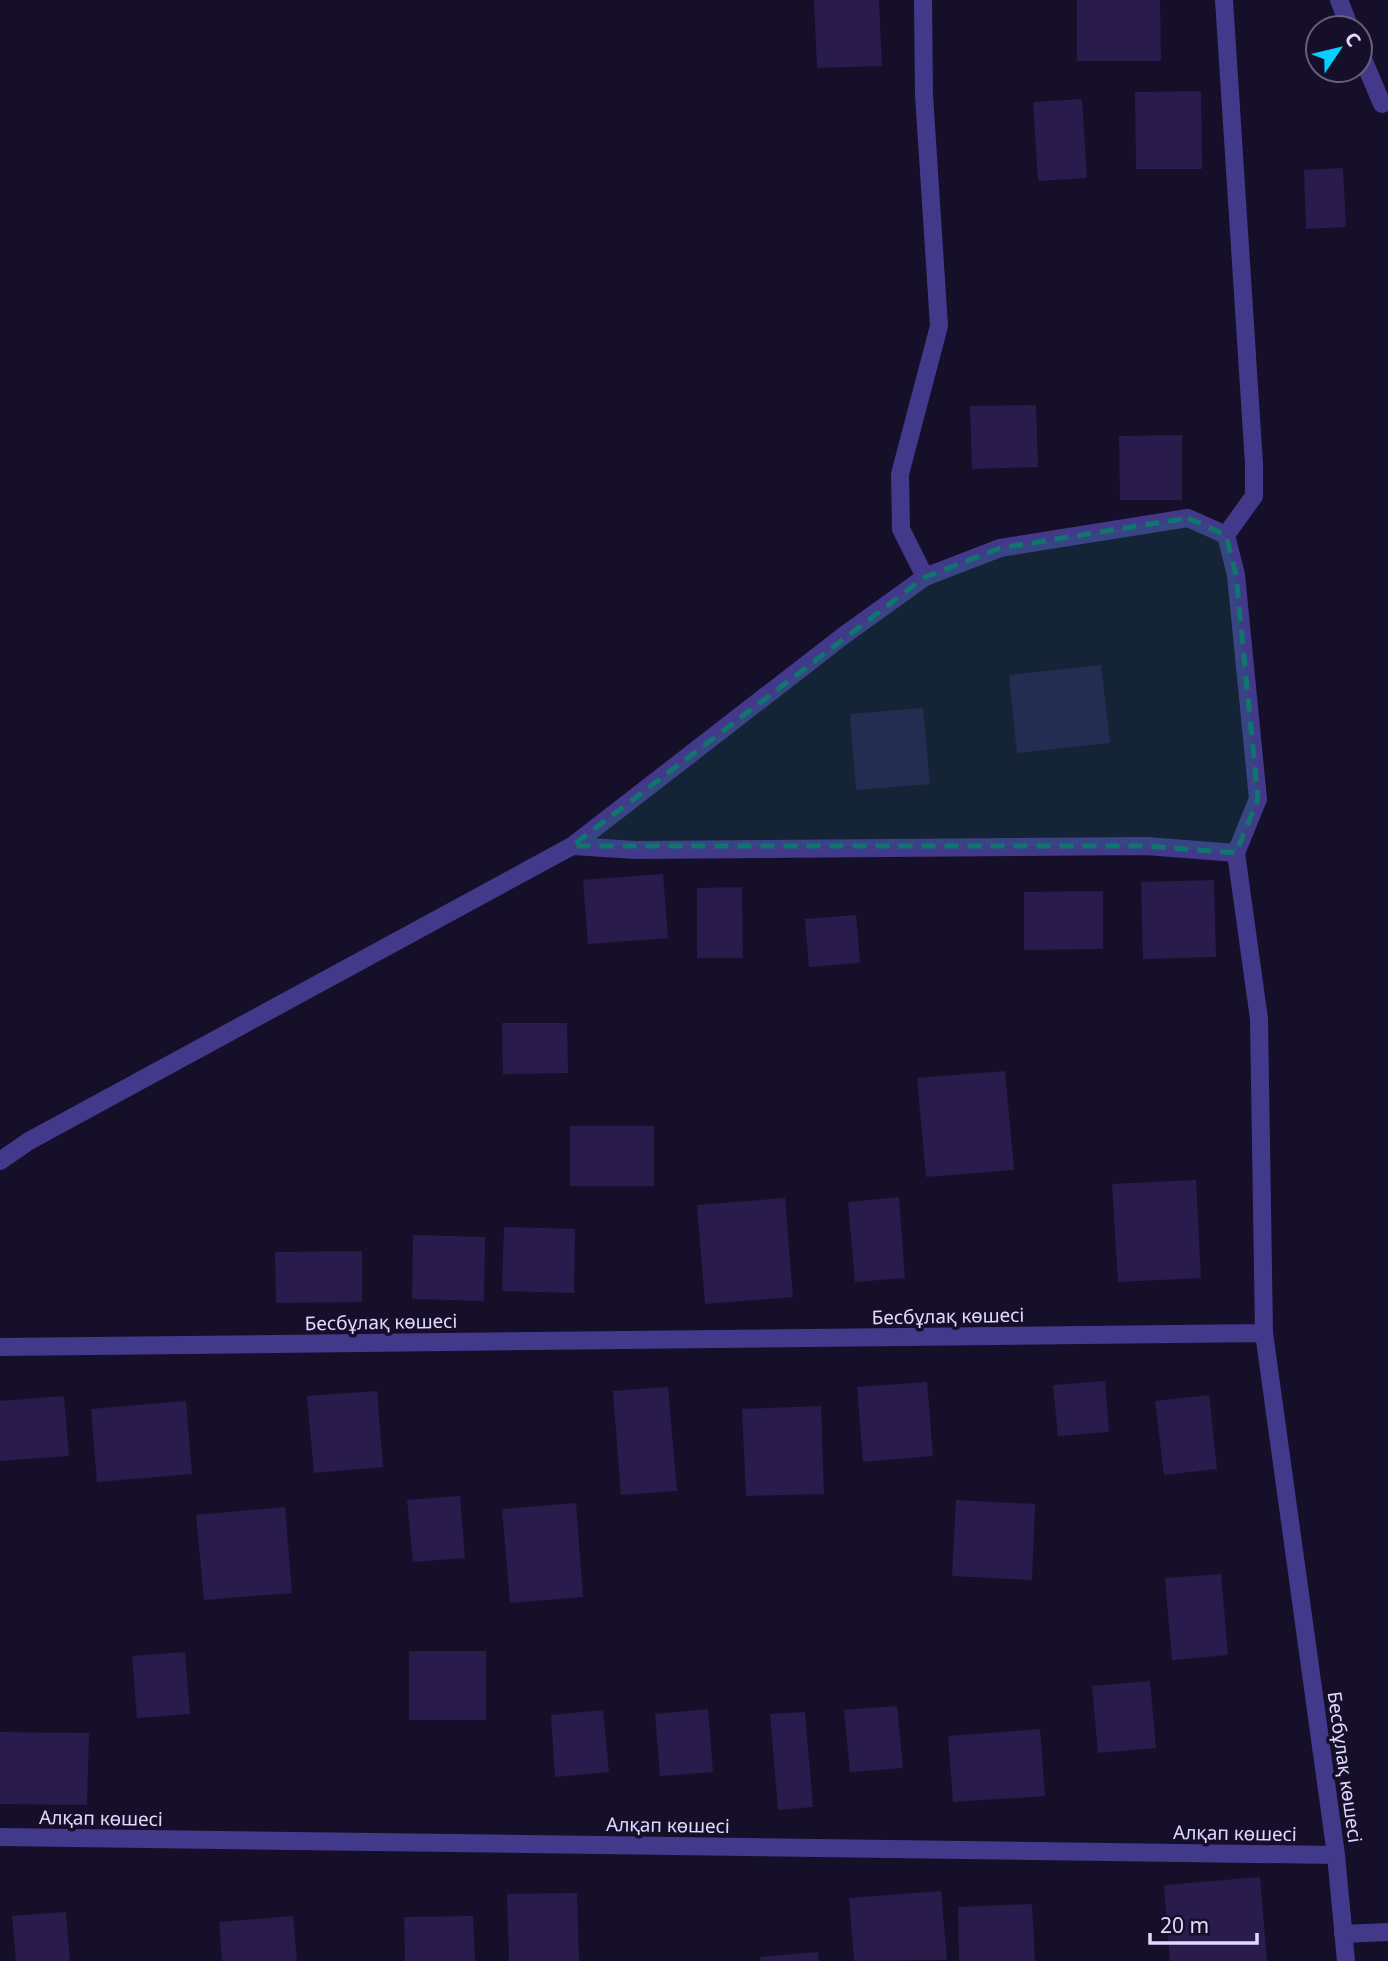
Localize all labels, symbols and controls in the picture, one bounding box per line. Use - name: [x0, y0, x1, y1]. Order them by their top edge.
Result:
- north arrow: [1304, 14, 1374, 84]
- text: С: [1339, 27, 1367, 52]
- street label: Бесбұлақ көшесі: [871, 1302, 1025, 1330]
- street label: Бесбұлақ көшесі: [304, 1308, 458, 1336]
- street label: Бесбұлақ көшесі: [1322, 1690, 1368, 1844]
- street label: Алқап көшесі: [39, 1804, 163, 1832]
- street label: Алқап көшесі: [606, 1811, 730, 1839]
- street label: Алқап көшесі: [1173, 1819, 1297, 1847]
- scale bar: [1150, 1902, 1257, 1946]
- text: 20 m: [1160, 1911, 1209, 1939]

